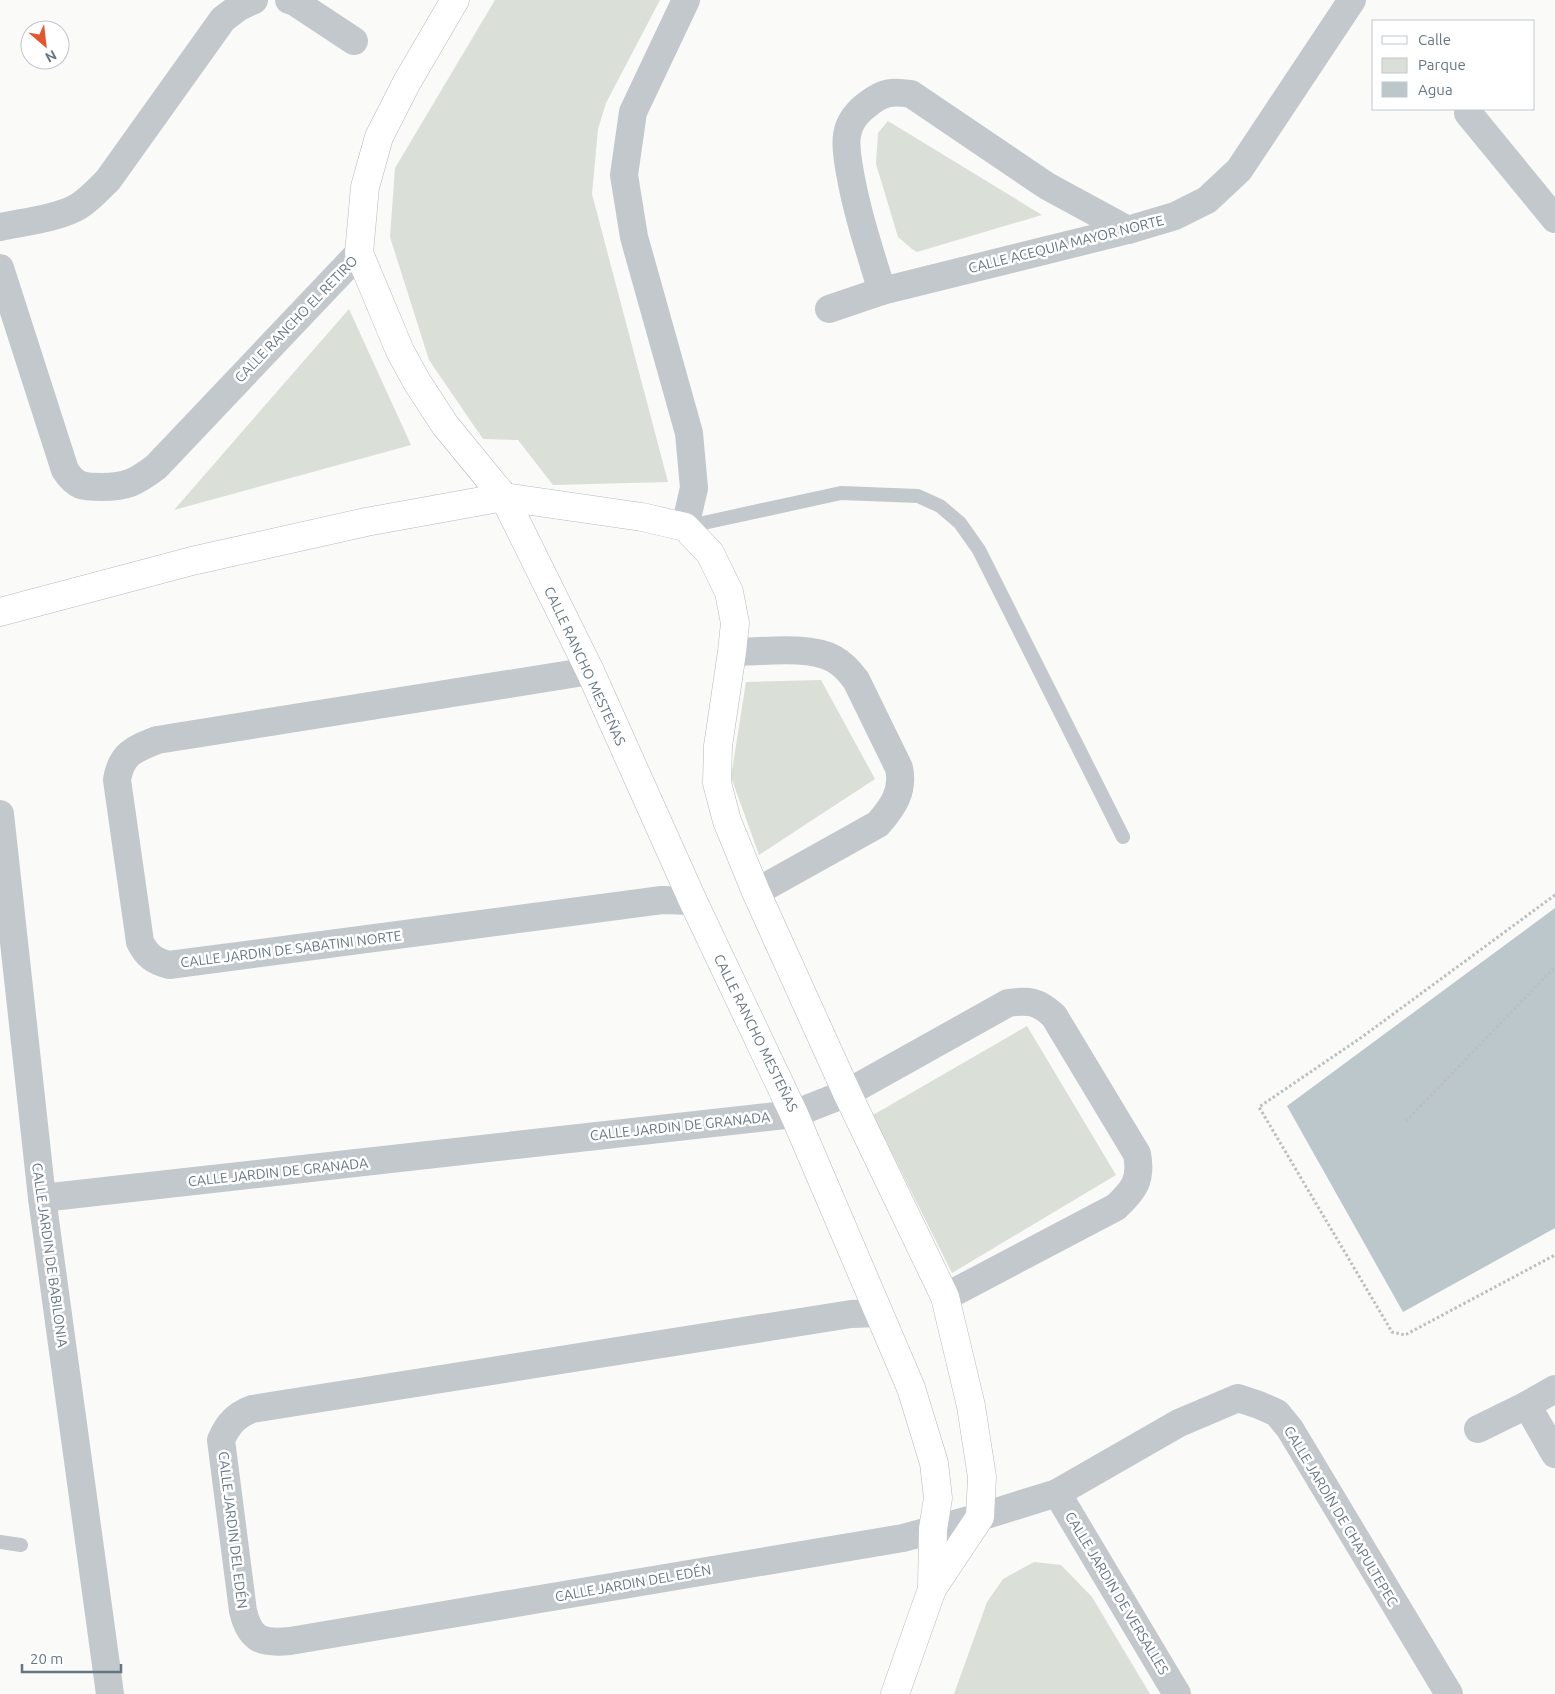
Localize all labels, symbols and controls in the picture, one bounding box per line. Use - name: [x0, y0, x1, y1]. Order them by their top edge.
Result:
- north arrow: [20, 20, 70, 70]
- legend: [1372, 20, 1535, 110]
- text: Calle: [1418, 31, 1451, 48]
- text: N: [43, 47, 59, 66]
- text: Parque: [1418, 56, 1466, 73]
- text: Agua: [1418, 81, 1453, 98]
- street label: CALLE ACEQUIA MAYOR NORTE: [967, 212, 1165, 276]
- street label: CALLE RANCHO EL RETIRO: [231, 252, 361, 386]
- street label: CALLE RANCHO MESTEÑAS: [541, 584, 630, 748]
- street label: CALLE JARDIN DE SABATINI NORTE: [180, 927, 403, 971]
- street label: CALLE RANCHO MESTEÑAS: [711, 951, 802, 1115]
- street label: CALLE JARDIN DE GRANADA: [589, 1109, 771, 1143]
- street label: CALLE JARDIN DE GRANADA: [187, 1155, 369, 1189]
- street label: CALLE JARDIN DE BABILONIA: [29, 1162, 71, 1348]
- street label: CALLE JARDÍN DE CHAPULTEPEC: [1281, 1423, 1402, 1609]
- street label: CALLE JARDIN DEL EDÉN: [215, 1450, 252, 1610]
- street label: CALLE JARDIN DE VERSALLES: [1062, 1509, 1172, 1677]
- street label: CALLE JARDIN DEL EDÉN: [553, 1560, 712, 1605]
- scale bar: [22, 1642, 121, 1674]
- text: 20 m: [30, 1650, 63, 1667]

